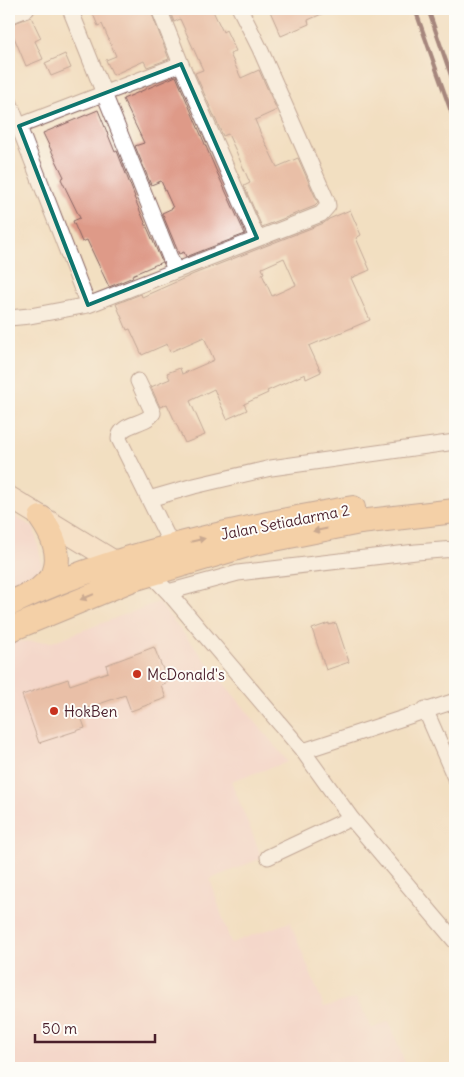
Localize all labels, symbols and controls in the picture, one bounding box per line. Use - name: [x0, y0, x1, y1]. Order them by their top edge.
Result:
- street label: Jalan Setiadarma 2: [219, 500, 351, 544]
- one-way arrow: [313, 526, 328, 534]
- one-way arrow: [190, 536, 205, 544]
- one-way arrow: [80, 594, 95, 602]
- place label: McDonald's: [147, 665, 225, 684]
- marker: McDonald's: [131, 668, 143, 680]
- place label: HokBen: [64, 702, 118, 721]
- marker: HokBen: [48, 705, 60, 717]
- scale bar: [35, 1012, 155, 1044]
- text: 50 m: [42, 1019, 77, 1038]

